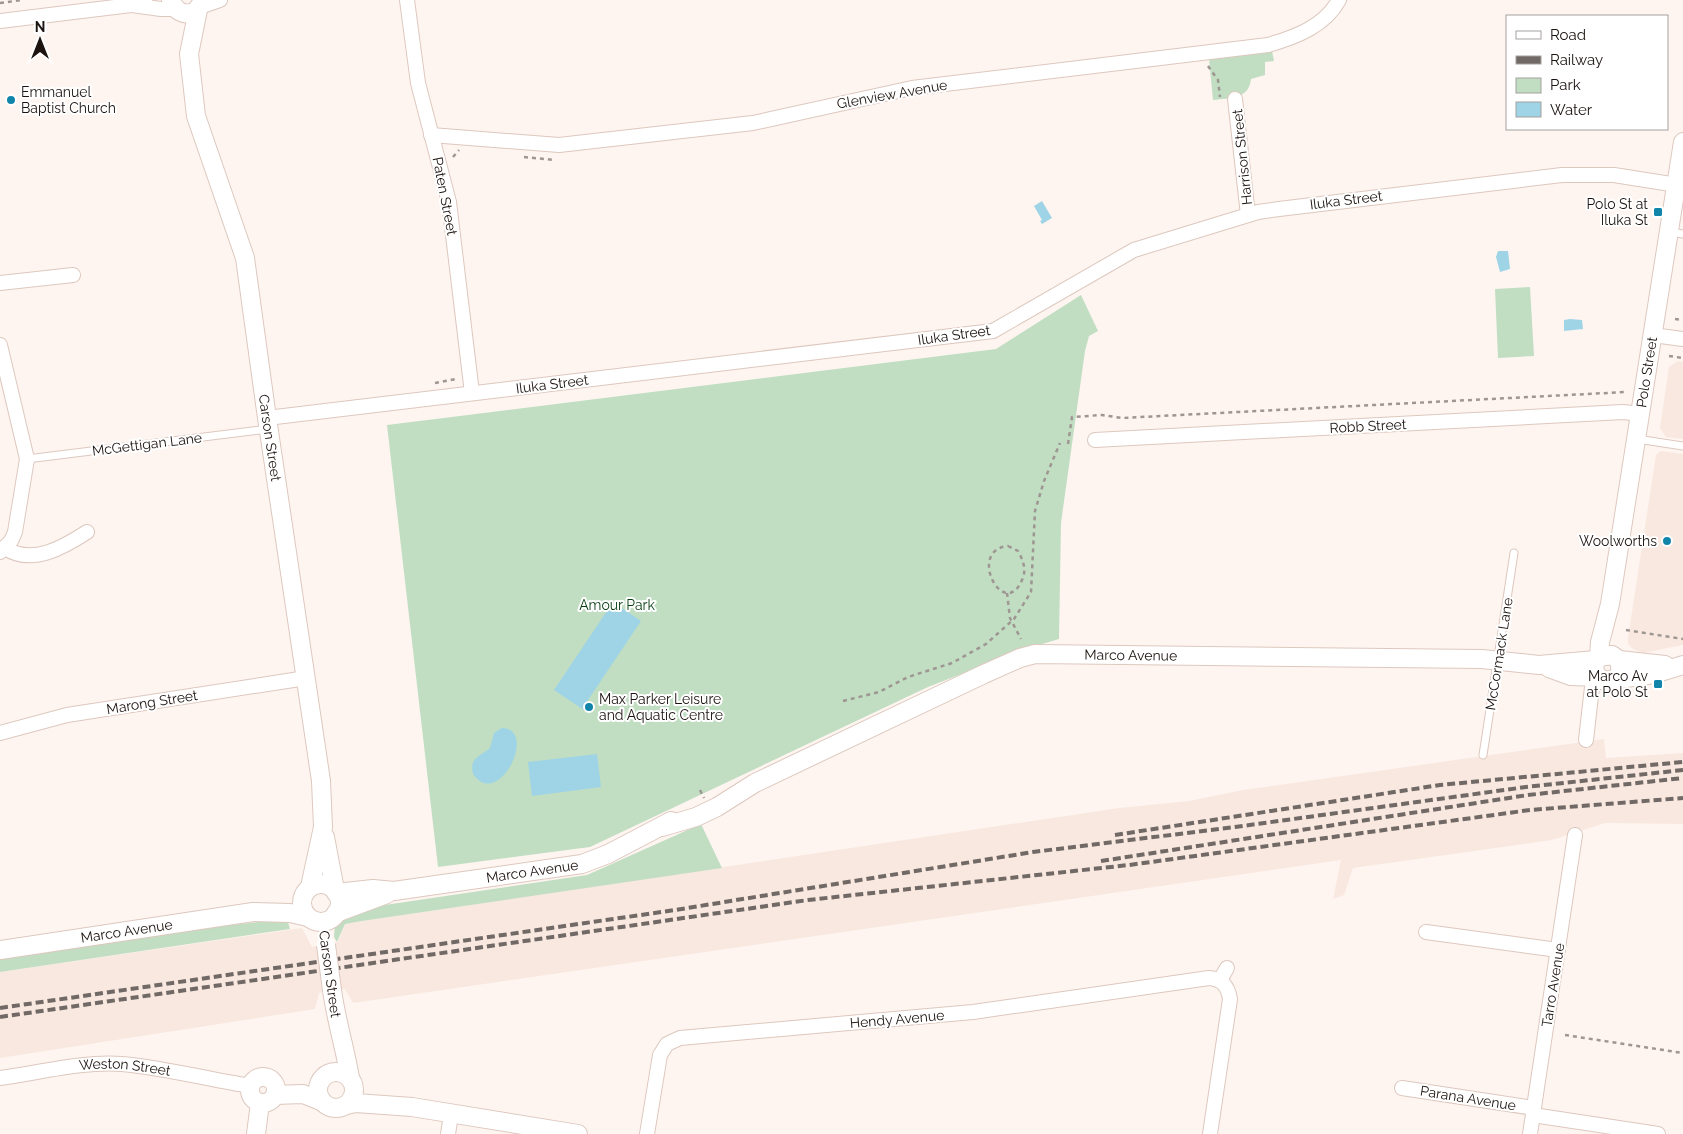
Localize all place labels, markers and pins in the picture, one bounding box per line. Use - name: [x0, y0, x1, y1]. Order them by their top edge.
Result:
- place label: Emmanuel Baptist Church: [21, 84, 116, 116]
- marker: Emmanuel Baptist Church: [5, 94, 17, 106]
- place label: Polo St at Iluka St: [1586, 196, 1648, 228]
- marker: Polo St at Iluka St: [1652, 206, 1664, 218]
- place label: Woolworths: [1579, 533, 1657, 549]
- marker: Woolworths: [1661, 535, 1673, 547]
- place label: Marco Av at Polo St: [1586, 668, 1649, 700]
- marker: Marco Av at Polo St: [1652, 678, 1664, 690]
- place label: Max Parker Leisure and Aquatic Centre: [599, 691, 723, 723]
- marker: Max Parker Leisure and Aquatic Centre: [583, 701, 595, 713]

